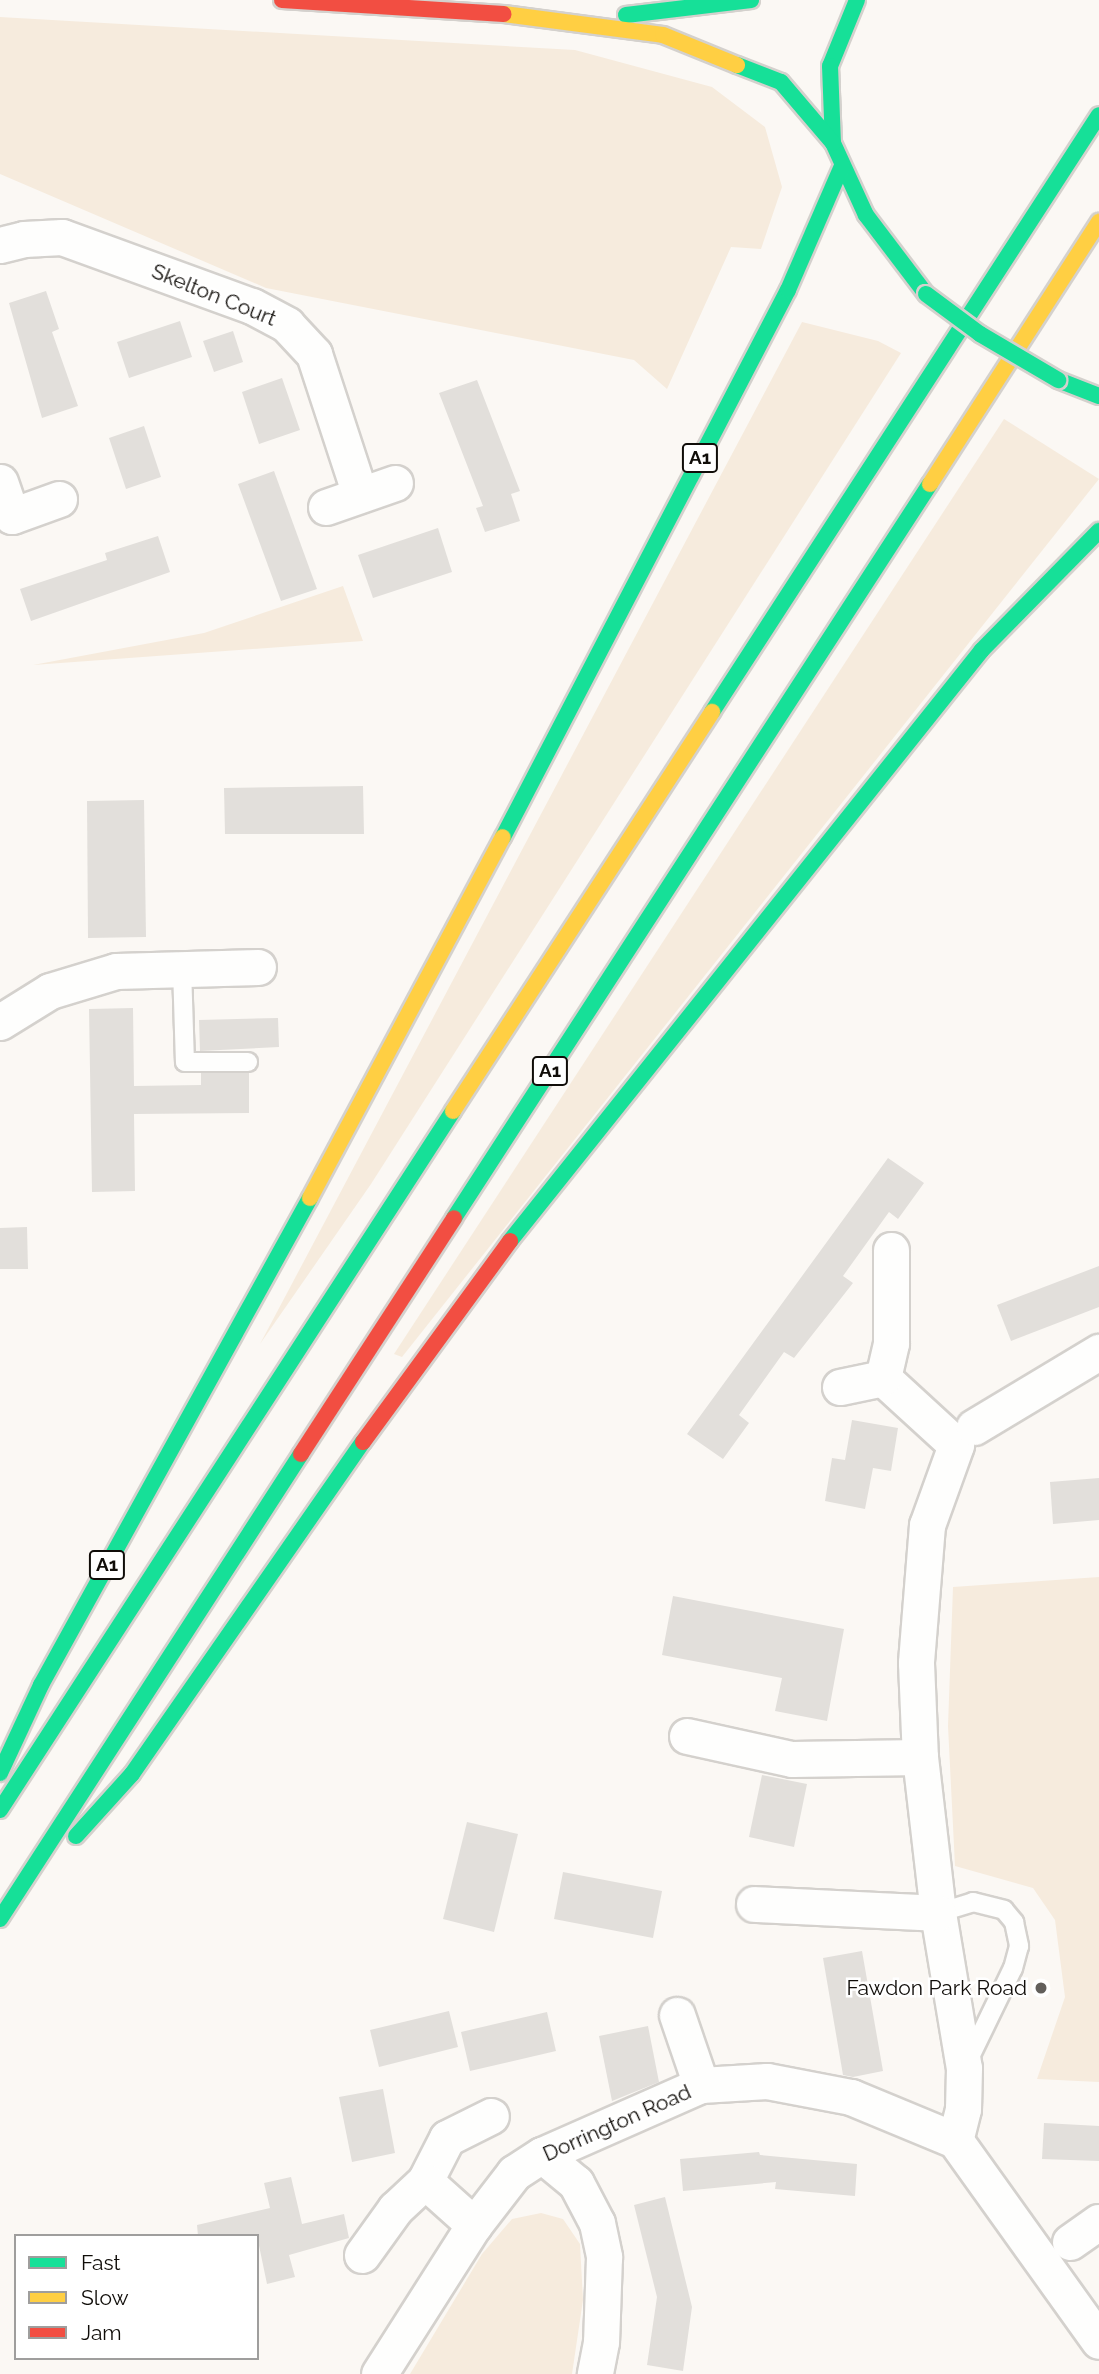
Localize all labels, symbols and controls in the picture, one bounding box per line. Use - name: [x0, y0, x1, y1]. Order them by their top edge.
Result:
- street label: Skelton Court: [148, 259, 280, 331]
- road number: A1: [681, 442, 719, 474]
- road number: A1: [531, 1056, 569, 1086]
- road number: A1: [88, 1550, 126, 1581]
- place label: Fawdon Park Road: [846, 1975, 1027, 2001]
- marker: Fawdon Park Road: [1033, 1980, 1049, 1996]
- street label: Dorrington Road: [539, 2079, 695, 2167]
- legend: [14, 2234, 259, 2360]
- text: Fast: [81, 2250, 121, 2275]
- text: Slow: [81, 2285, 129, 2310]
- text: Jam: [81, 2320, 122, 2345]

